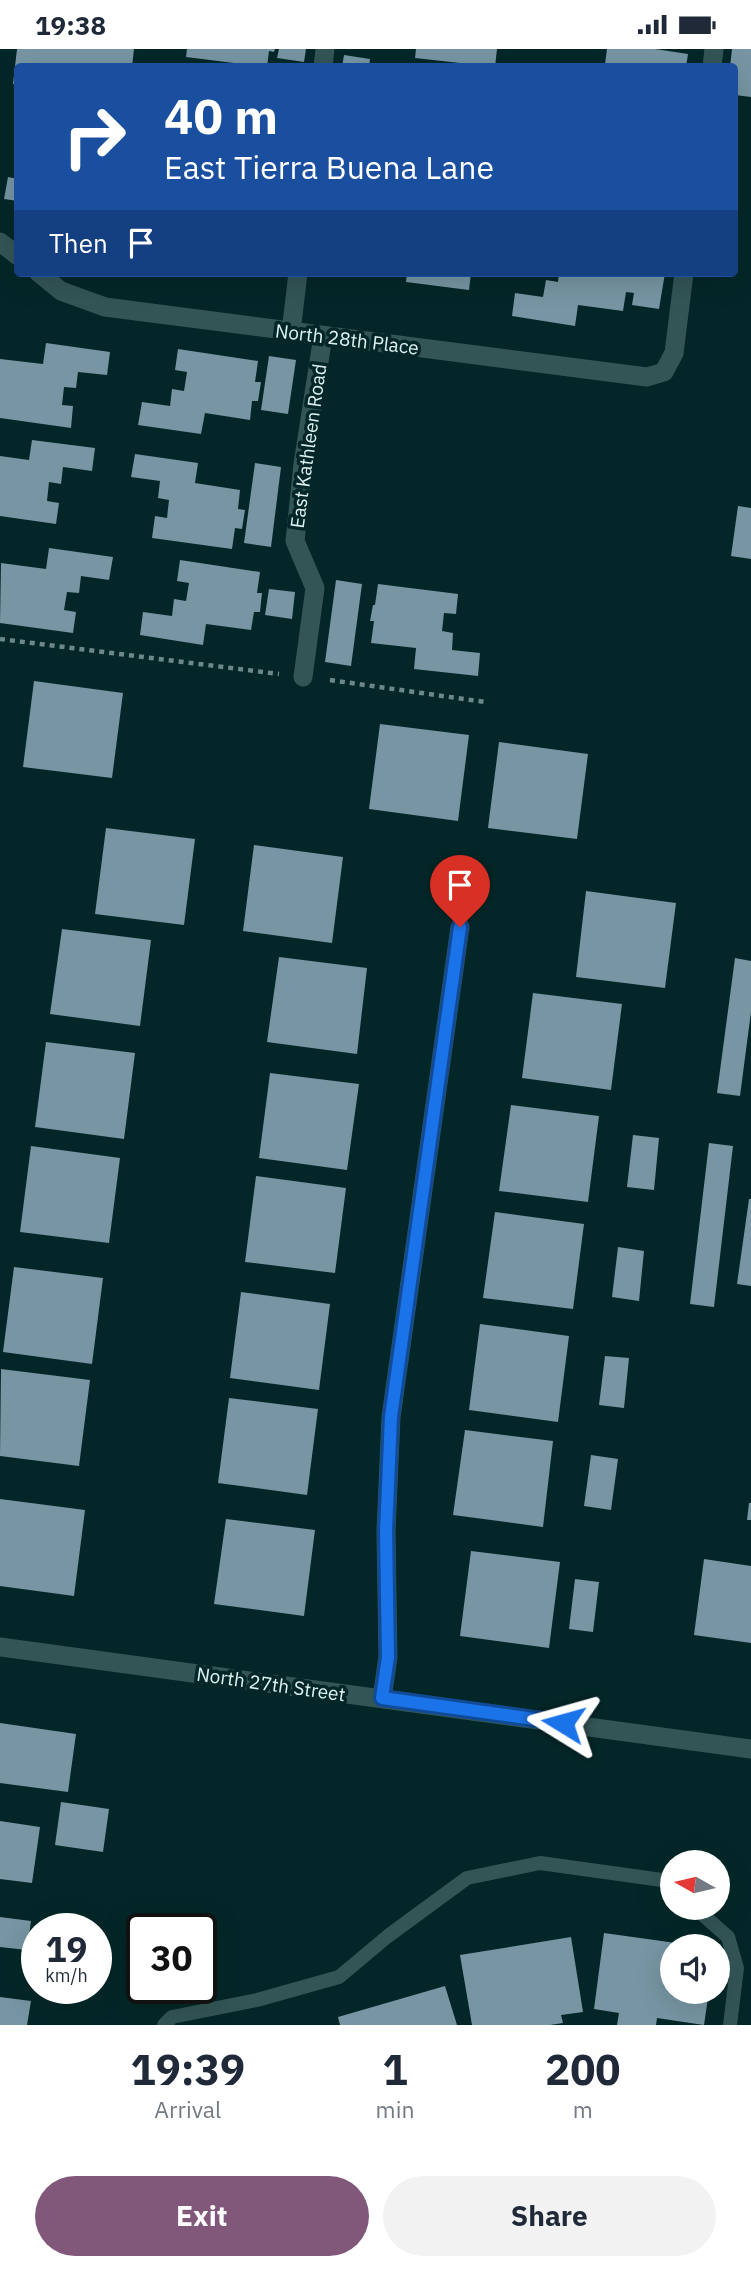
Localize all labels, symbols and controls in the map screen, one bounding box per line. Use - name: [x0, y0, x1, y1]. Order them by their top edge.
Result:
- text: 19:38: [35, 8, 106, 42]
- text: 40 m: [164, 84, 278, 147]
- icon: right: [49, 91, 140, 182]
- text: East Tierra Buena Lane: [164, 146, 494, 188]
- icon: arrive: [122, 224, 160, 262]
- text: Then: [49, 226, 108, 260]
- street label: North 28th Place: [274, 318, 420, 360]
- street label: East Kathleen Road: [285, 362, 331, 530]
- pin: [430, 855, 490, 927]
- icon: arrive: [441, 866, 479, 904]
- street label: North 27th Street: [195, 1662, 347, 1706]
- position arrow: [526, 1686, 600, 1760]
- north arrow: [660, 1850, 730, 1920]
- map controls: [660, 1850, 730, 2004]
- speed limit sign: 30: [126, 1913, 217, 2004]
- text: 19: [45, 1926, 88, 1972]
- button: sound: [660, 1934, 730, 2004]
- text: km/h: [45, 1964, 88, 1987]
- text: 19:39: [130, 2042, 245, 2097]
- text: 1: [382, 2042, 408, 2097]
- text: 200: [545, 2042, 621, 2097]
- text: Arrival: [154, 2094, 221, 2124]
- text: min: [376, 2094, 414, 2124]
- text: m: [573, 2094, 593, 2124]
- button: Exit: [35, 2176, 369, 2256]
- button: Share: [383, 2176, 716, 2256]

